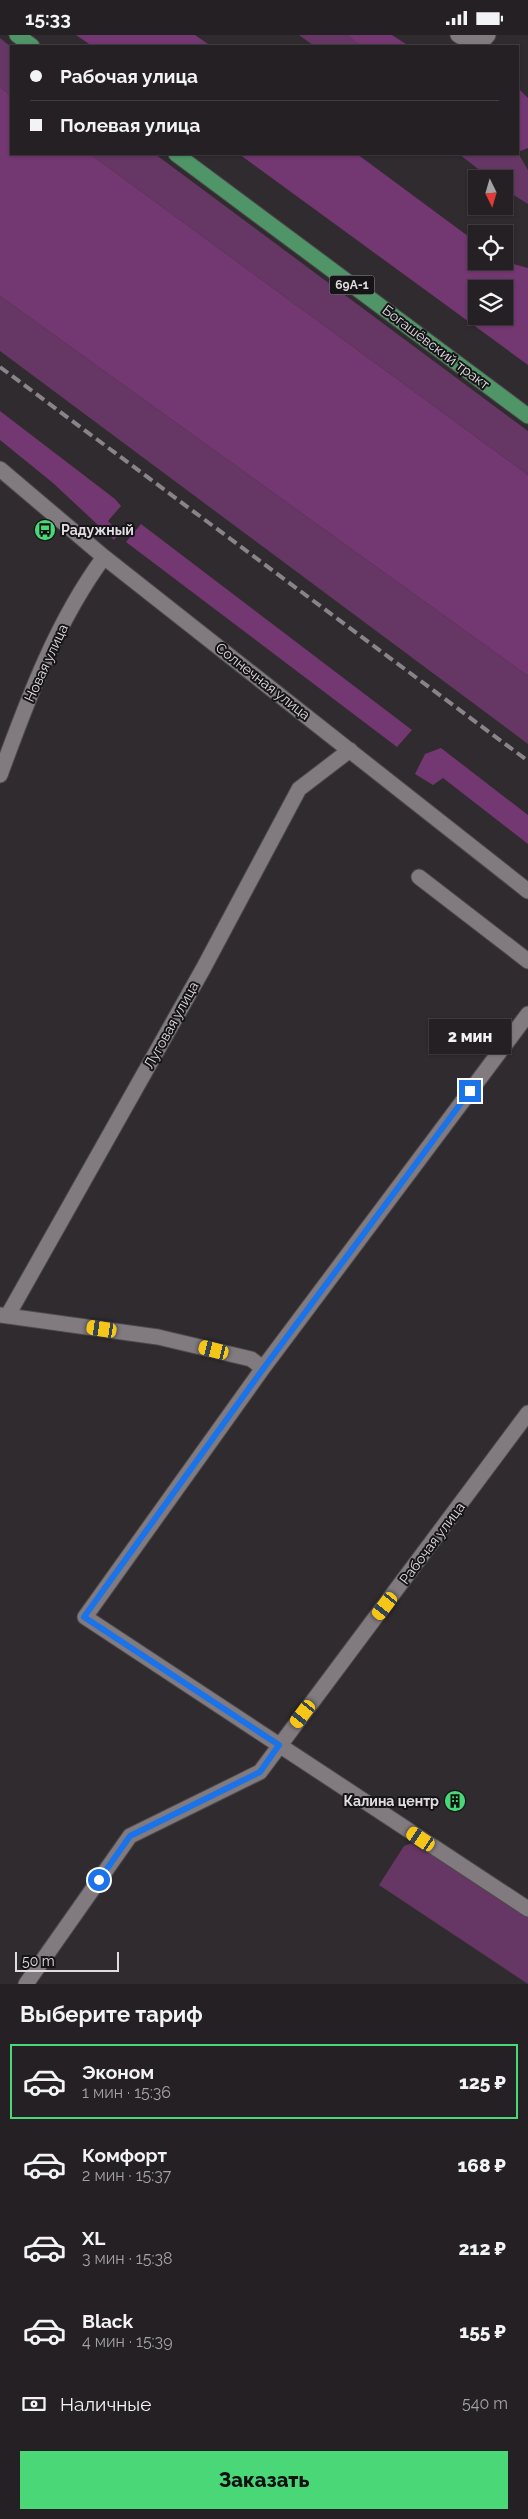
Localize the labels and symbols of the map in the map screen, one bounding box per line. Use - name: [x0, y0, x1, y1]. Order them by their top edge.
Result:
- north arrow: [468, 170, 512, 215]
- road number: 69А-1: [330, 275, 374, 295]
- street label: Богашёвский тракт: [379, 302, 493, 393]
- bus stop icon: Радужный: [33, 518, 57, 542]
- place label: Радужный: [61, 522, 134, 538]
- street label: Новая улица: [21, 622, 71, 704]
- street label: Солнечная улица: [213, 639, 313, 723]
- street label: Луговая улица: [141, 979, 201, 1071]
- callout: 2 мин: [429, 1019, 511, 1053]
- route end: [459, 1080, 481, 1102]
- car: [86, 1319, 117, 1339]
- car: [197, 1339, 230, 1361]
- street label: Рабочая улица: [396, 1499, 468, 1587]
- car: [369, 1590, 400, 1622]
- car: [287, 1698, 318, 1730]
- building icon: Калина центр: [443, 1789, 467, 1813]
- place label: Калина центр: [343, 1793, 439, 1809]
- car: [404, 1824, 437, 1854]
- route start: [88, 1869, 110, 1891]
- scale bar: [15, 1949, 119, 1972]

